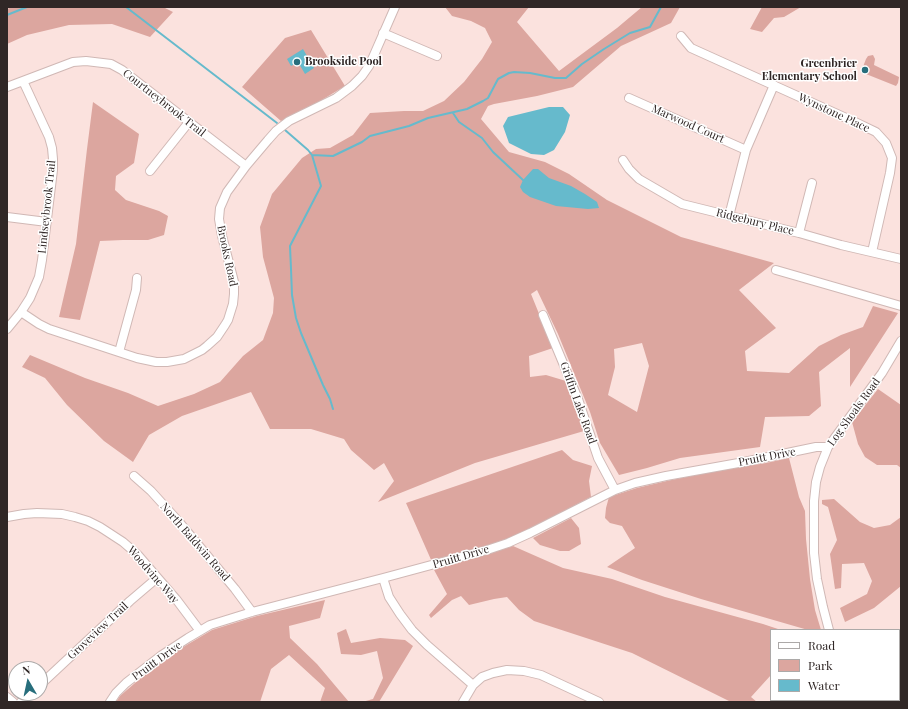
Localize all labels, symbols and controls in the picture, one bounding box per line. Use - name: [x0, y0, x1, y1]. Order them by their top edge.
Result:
- place label: Brookside Pool: [305, 55, 382, 69]
- marker: Brookside Pool: [292, 57, 302, 67]
- place label: Greenbrier Elementary School: [762, 57, 857, 83]
- marker: Greenbrier Elementary School: [860, 65, 870, 75]
- street label: Courtneybrook Trail: [120, 67, 208, 139]
- street label: Wynstone Place: [796, 91, 872, 135]
- street label: Marwood Court: [650, 102, 726, 146]
- street label: Lindseybrook Trail: [36, 160, 58, 254]
- street label: Ridgebury Place: [715, 206, 795, 238]
- street label: Brooks Road: [214, 224, 240, 288]
- street label: Griffin Lake Road: [557, 360, 599, 446]
- street label: Log Shoals Road: [825, 375, 883, 449]
- street label: Pruitt Drive: [737, 445, 797, 469]
- street label: North Baldwin Road: [157, 500, 233, 584]
- street label: Pruitt Drive: [431, 543, 491, 571]
- street label: Woodvine Way: [125, 544, 181, 606]
- street label: Groveview Trail: [65, 600, 131, 662]
- legend: [770, 629, 900, 701]
- text: Road: [808, 637, 835, 653]
- street label: Pruitt Drive: [130, 639, 184, 683]
- text: Park: [808, 657, 833, 673]
- north arrow: [8, 661, 48, 701]
- text: N: [21, 662, 31, 678]
- text: Water: [808, 677, 840, 693]

